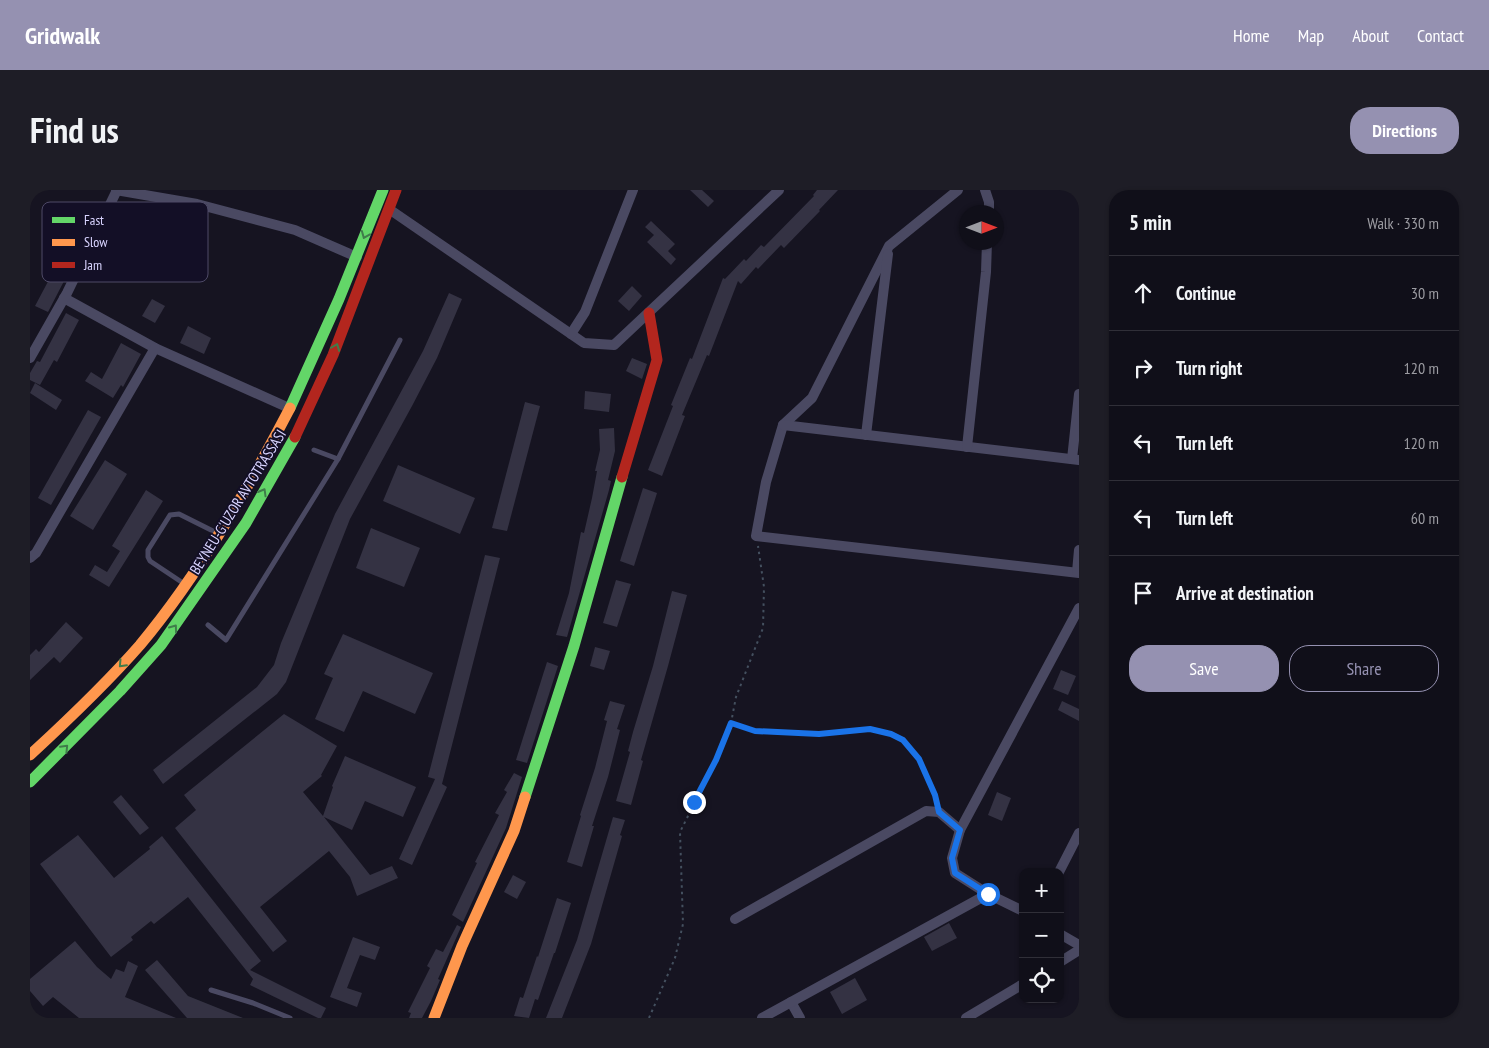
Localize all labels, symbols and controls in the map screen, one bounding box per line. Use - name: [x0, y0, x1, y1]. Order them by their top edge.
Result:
- text: Gridwalk: [25, 20, 100, 51]
- text: Home: [1233, 24, 1270, 47]
- text: Map: [1298, 24, 1324, 47]
- text: About: [1352, 24, 1389, 47]
- text: Contact: [1417, 24, 1464, 47]
- text: Find us: [30, 107, 119, 153]
- button: Directions: [1350, 107, 1459, 154]
- legend: [42, 202, 208, 282]
- north arrow: [959, 205, 1004, 250]
- text: 5 min: [1129, 209, 1171, 236]
- text: Fast: [84, 211, 104, 229]
- text: Walk · 330 m: [1367, 213, 1439, 233]
- one-way arrow: [361, 230, 371, 239]
- text: Slow: [84, 233, 108, 251]
- text: Jam: [83, 256, 102, 274]
- icon: ahead: [1129, 279, 1157, 307]
- text: Continue: [1176, 281, 1236, 305]
- text: 30 m: [1411, 283, 1439, 303]
- one-way arrow: [330, 344, 340, 352]
- icon: right: [1129, 354, 1157, 382]
- text: Turn right: [1176, 356, 1242, 380]
- text: 120 m: [1404, 358, 1439, 378]
- street label: BEYNEU-G'UZOR AVTOTRASSASI: [185, 426, 290, 578]
- icon: left: [1129, 429, 1157, 457]
- text: Turn left: [1176, 431, 1233, 455]
- text: 120 m: [1404, 433, 1439, 453]
- one-way arrow: [257, 489, 267, 498]
- icon: left: [1129, 504, 1157, 532]
- text: Turn left: [1176, 506, 1233, 530]
- text: 60 m: [1411, 508, 1439, 528]
- icon: arrive: [1129, 579, 1157, 607]
- text: Arrive at destination: [1176, 581, 1314, 605]
- one-way arrow: [168, 624, 177, 634]
- button: Save: [1129, 645, 1279, 692]
- button: Share: [1289, 645, 1439, 692]
- one-way arrow: [119, 658, 128, 667]
- one-way arrow: [59, 745, 68, 754]
- route end: [683, 791, 706, 814]
- map controls: [1019, 868, 1064, 1003]
- button: +: [1019, 868, 1064, 913]
- route start: [977, 883, 1000, 906]
- button: −: [1019, 913, 1064, 958]
- button: locate: [1019, 958, 1064, 1003]

